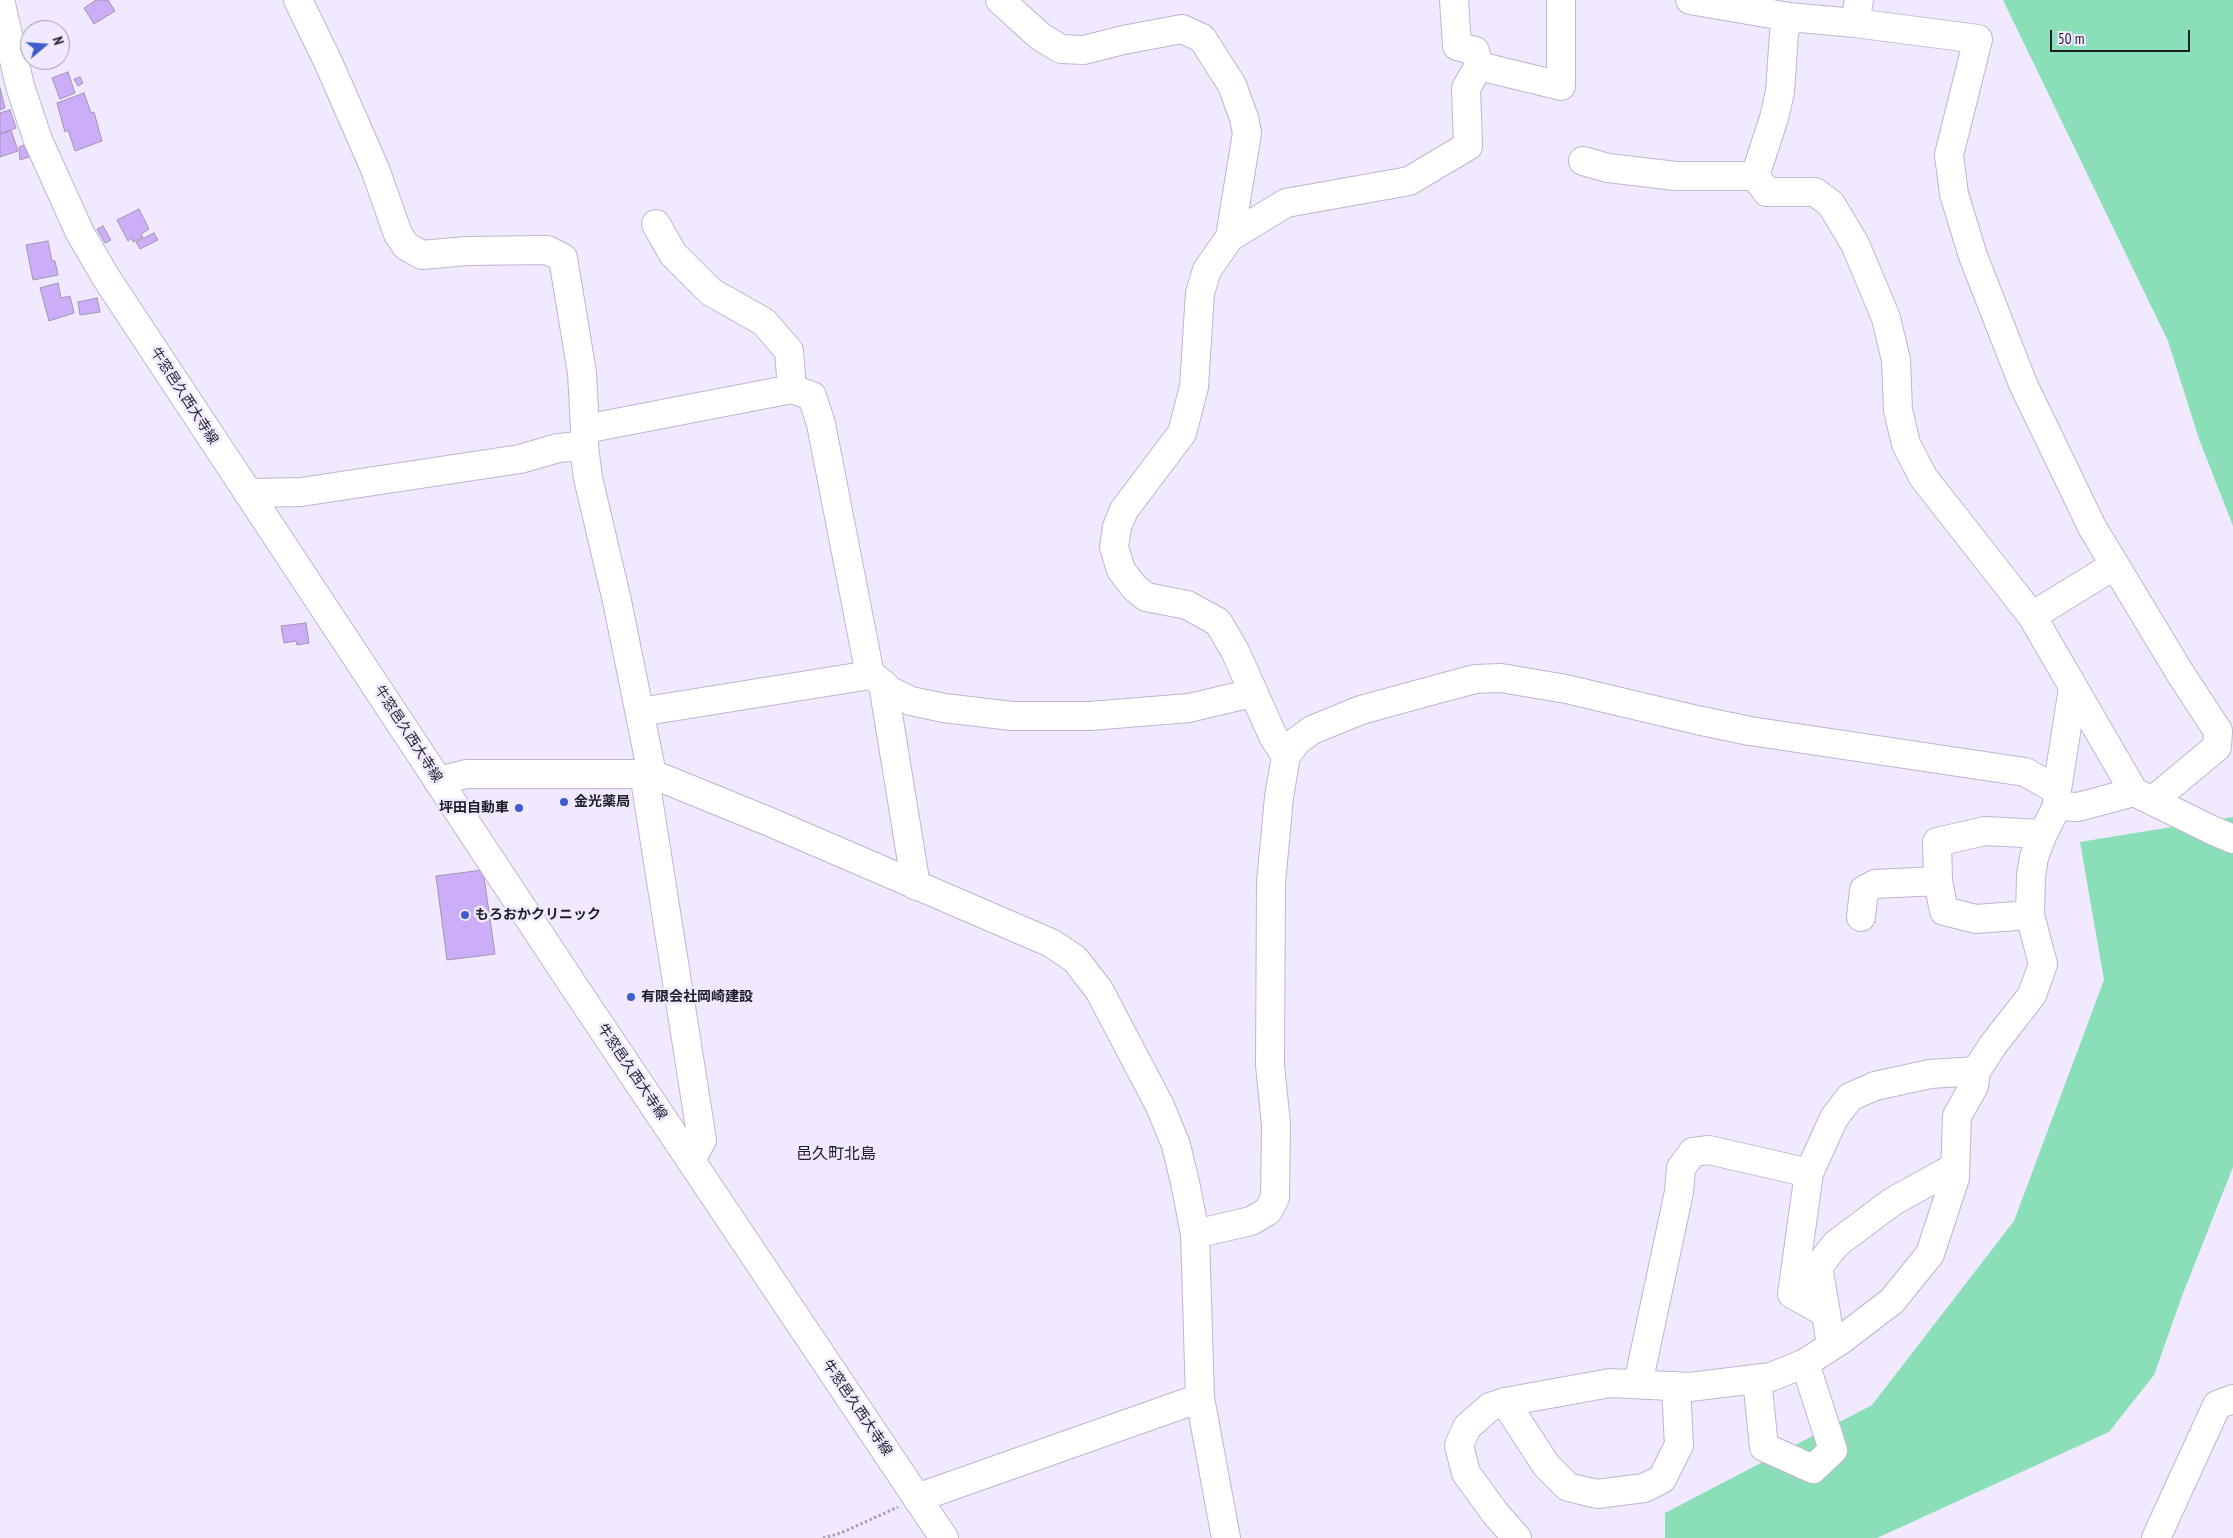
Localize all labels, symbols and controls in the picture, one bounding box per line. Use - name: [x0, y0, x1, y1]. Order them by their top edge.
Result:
- north arrow: [20, 20, 70, 70]
- scale bar: [2053, 20, 2193, 52]
- text: 50 m: [2058, 29, 2084, 48]
- text: N: [49, 34, 68, 47]
- street label: 牛窓邑久西大寺線: [146, 344, 222, 448]
- street label: 牛窓邑久西大寺線: [370, 682, 446, 786]
- place label: 金光薬局: [574, 794, 630, 810]
- marker: 金光薬局: [558, 796, 570, 808]
- place label: 坪田自動車: [439, 800, 509, 816]
- marker: 坪田自動車: [513, 802, 525, 814]
- place label: もろおかクリニック: [475, 907, 601, 923]
- marker: もろおかクリニック: [459, 909, 471, 921]
- place label: 有限会社岡崎建設: [641, 989, 753, 1005]
- marker: 有限会社岡崎建設: [625, 991, 637, 1003]
- street label: 牛窓邑久西大寺線: [594, 1021, 670, 1123]
- district label: 邑久町北島: [796, 1144, 876, 1164]
- street label: 牛窓邑久西大寺線: [819, 1357, 895, 1459]

